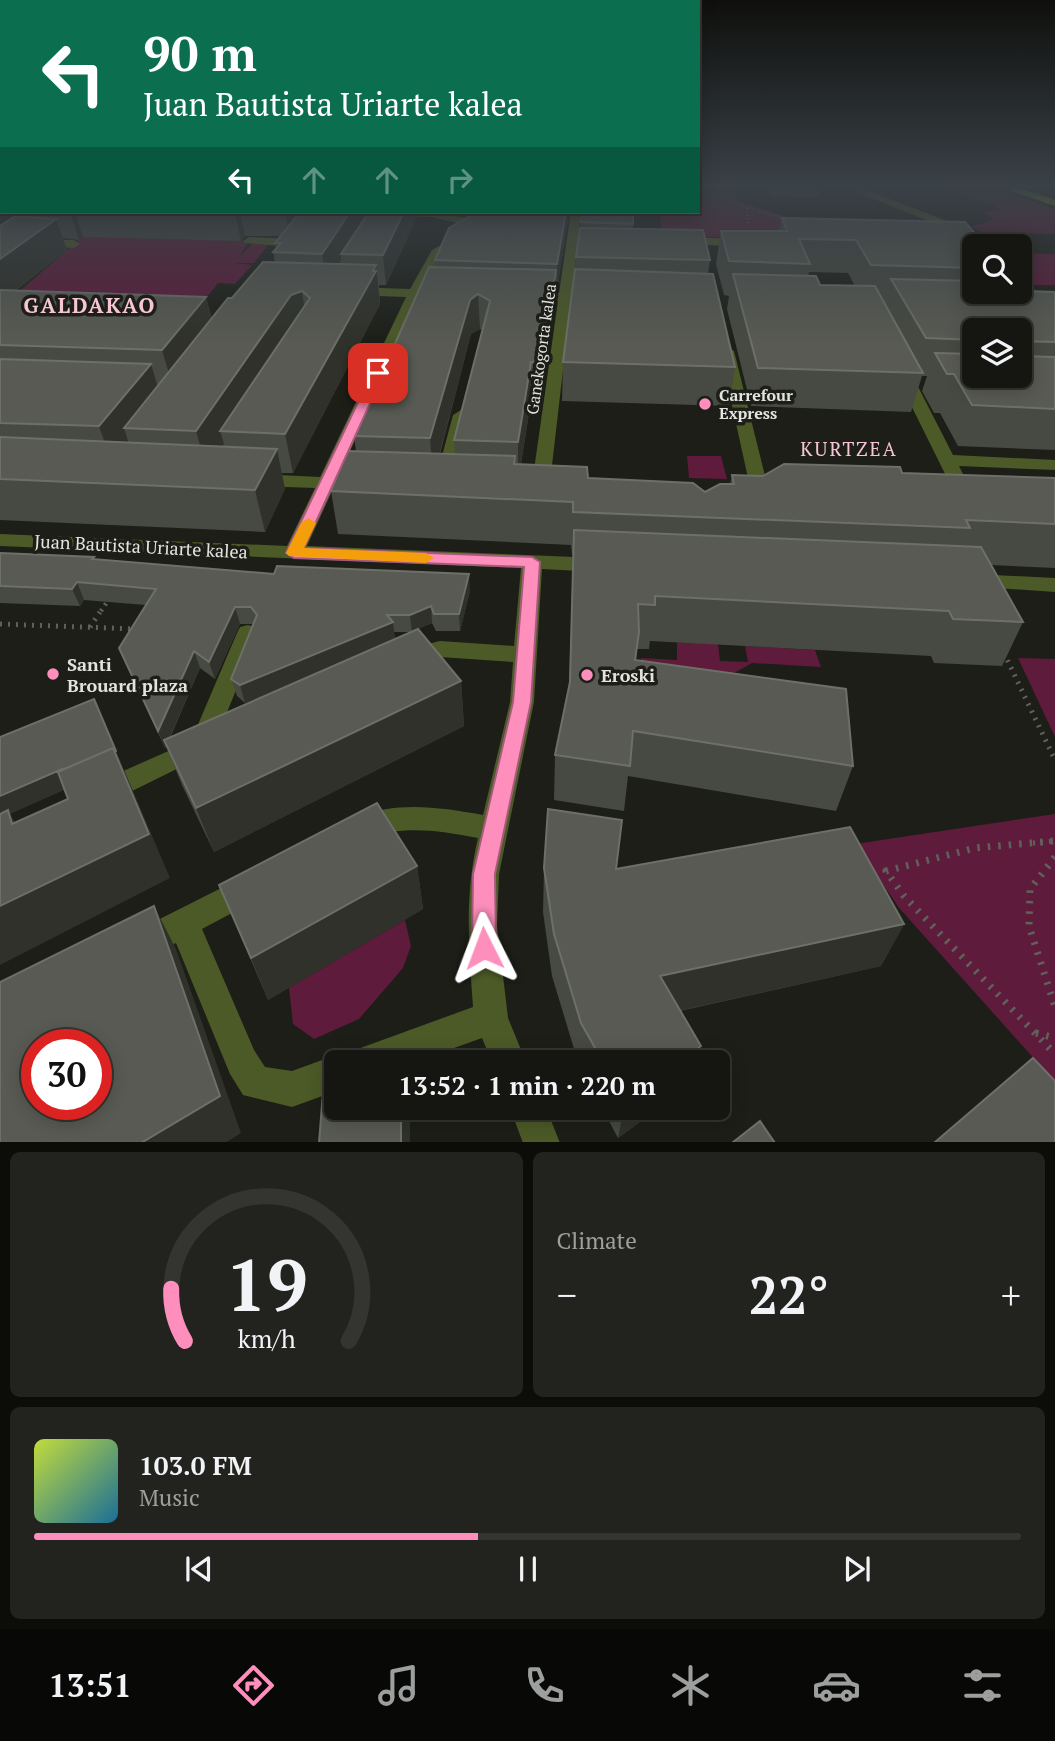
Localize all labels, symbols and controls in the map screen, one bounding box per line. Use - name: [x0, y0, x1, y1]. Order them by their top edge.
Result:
- text: 90 m: [143, 20, 257, 85]
- icon: left: [28, 28, 119, 119]
- text: Juan Bautista Uriarte kalea: [143, 83, 523, 125]
- icon: left: [222, 161, 260, 199]
- icon: ahead: [295, 161, 333, 199]
- icon: ahead: [368, 161, 406, 199]
- icon: right: [441, 161, 479, 199]
- map controls: [962, 234, 1032, 388]
- button: search: [962, 234, 1032, 304]
- street label: Ganekogorta kalea: [521, 282, 561, 416]
- district label: GALDAKAO: [24, 291, 156, 319]
- button: layers: [962, 318, 1032, 388]
- pin: [348, 343, 408, 403]
- icon: arrive: [359, 354, 397, 392]
- place label: Carrefour Express: [719, 384, 793, 424]
- marker: Carrefour Express: [697, 396, 713, 412]
- district label: KURTZEA: [800, 436, 898, 461]
- street label: Juan Bautista Uriarte kalea: [34, 528, 248, 564]
- place label: Santi Brouard plaza: [67, 652, 188, 697]
- place label: Eroski: [601, 663, 655, 687]
- marker: Santi Brouard plaza: [45, 666, 61, 682]
- marker: Eroski: [579, 667, 595, 683]
- position arrow: [447, 911, 521, 985]
- speed limit sign: 30: [21, 1029, 112, 1120]
- text: 13:52 · 1 min · 220 m: [398, 1068, 656, 1102]
- text: Climate: [557, 1225, 637, 1256]
- text: 19: [225, 1235, 307, 1332]
- text: 22°: [749, 1260, 829, 1329]
- text: −: [557, 1270, 577, 1320]
- text: +: [1001, 1270, 1021, 1320]
- text: km/h: [237, 1321, 295, 1354]
- text: 103.0 FM: [139, 1448, 252, 1482]
- text: Music: [139, 1482, 200, 1513]
- icon: previous: [180, 1550, 218, 1588]
- icon: pause: [509, 1550, 547, 1588]
- icon: next: [838, 1550, 876, 1588]
- icon: directions: [229, 1661, 278, 1710]
- icon: music: [374, 1661, 423, 1710]
- icon: phone: [520, 1661, 569, 1710]
- icon: climate: [666, 1661, 715, 1710]
- icon: car: [812, 1661, 861, 1710]
- icon: filters: [958, 1661, 1007, 1710]
- text: 13:51: [48, 1664, 132, 1706]

